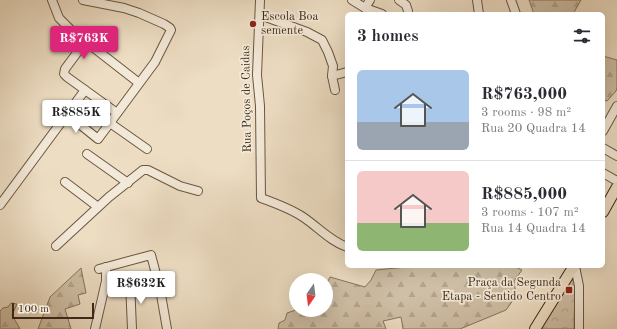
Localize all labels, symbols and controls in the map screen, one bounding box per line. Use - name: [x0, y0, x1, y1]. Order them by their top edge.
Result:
- place label: Escola Boa semente: [261, 11, 318, 37]
- marker: Escola Boa semente: [248, 19, 258, 29]
- icon: filters: [571, 25, 593, 47]
- pin: R$763K: [51, 26, 117, 60]
- text: 3 homes: [357, 28, 419, 45]
- text: R$763K: [59, 32, 109, 45]
- street label: Rua Poços de Caidas: [240, 45, 254, 153]
- icon: home: [389, 86, 437, 134]
- text: R$763,000: [481, 86, 567, 103]
- pin: R$885K: [43, 100, 109, 134]
- text: R$885K: [51, 106, 101, 119]
- text: 3 rooms · 98 m²: [481, 106, 571, 119]
- text: Rua 20 Quadra 14: [481, 122, 586, 135]
- text: R$885,000: [481, 186, 567, 203]
- icon: home: [389, 187, 437, 235]
- text: 3 rooms · 107 m²: [481, 206, 579, 219]
- text: Rua 14 Quadra 14: [481, 222, 586, 235]
- pin: R$632K: [108, 271, 174, 305]
- north arrow: [289, 273, 333, 317]
- map controls: [289, 273, 333, 317]
- text: R$632K: [116, 277, 166, 290]
- place label: Praça da Segunda Etapa - Sentido Centro: [442, 277, 561, 303]
- marker: Praça da Segunda Etapa - Sentido Centro: [564, 285, 574, 295]
- scale bar: [12, 301, 94, 320]
- text: 100 m: [18, 304, 49, 315]

